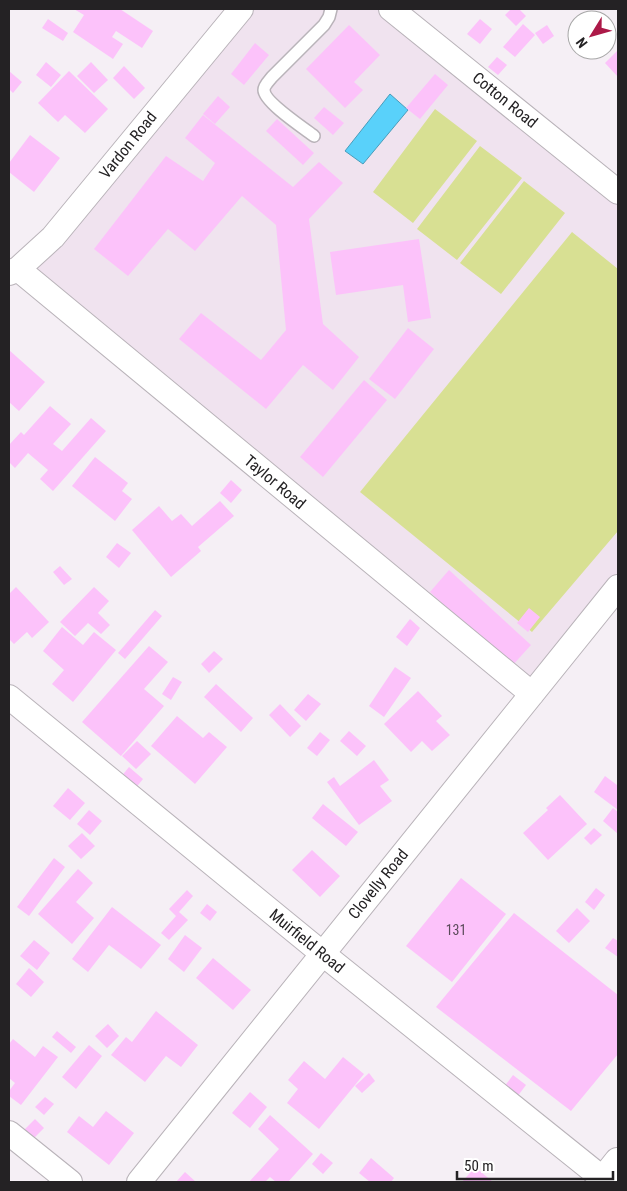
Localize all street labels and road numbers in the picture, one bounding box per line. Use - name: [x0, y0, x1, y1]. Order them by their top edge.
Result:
- street label: Cotton Road: [469, 68, 541, 132]
- street label: Vardon Road: [95, 108, 161, 182]
- street label: Taylor Road: [241, 451, 309, 513]
- street label: Clovelly Road: [344, 845, 412, 923]
- street label: Muirfield Road: [266, 905, 348, 977]

